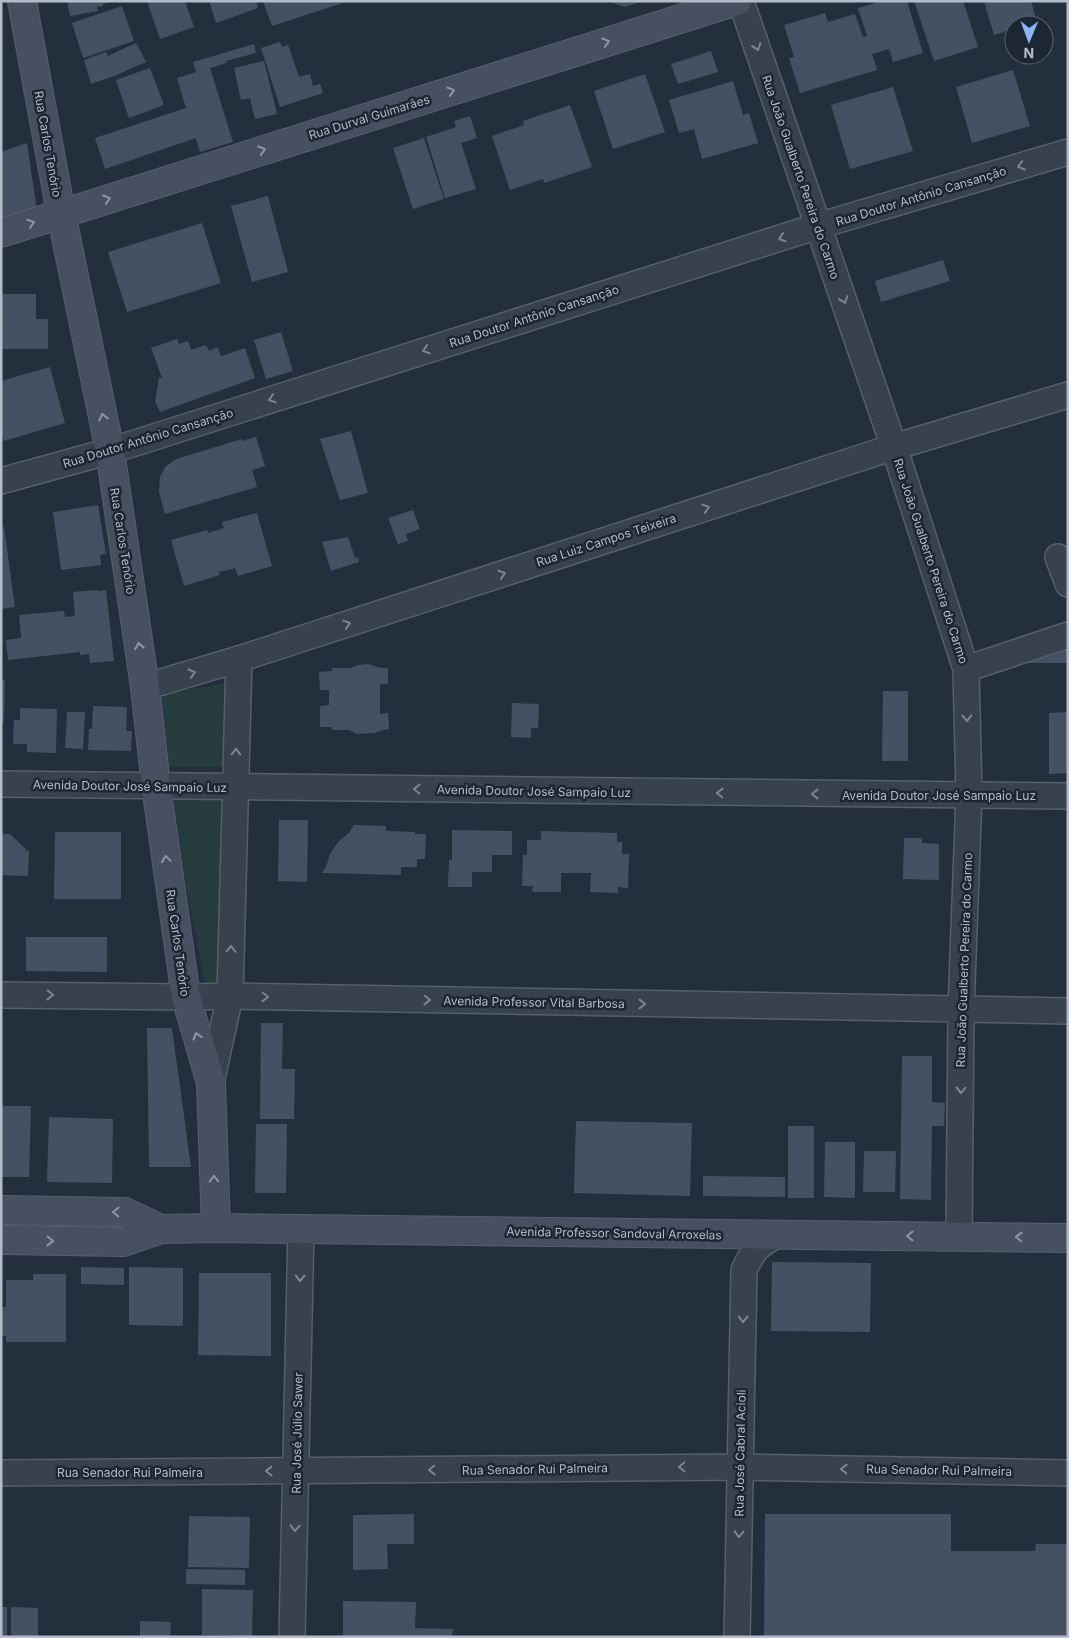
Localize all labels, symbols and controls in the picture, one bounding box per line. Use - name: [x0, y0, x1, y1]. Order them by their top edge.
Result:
- north arrow: [1004, 15, 1054, 65]
- one-way arrow: [601, 38, 609, 48]
- one-way arrow: [751, 43, 761, 51]
- text: N: [1023, 45, 1034, 62]
- street label: Rua João Gualberto Pereira do Carmo: [759, 73, 843, 281]
- one-way arrow: [446, 87, 454, 97]
- street label: Rua Carlos Tenório: [31, 90, 65, 198]
- street label: Rua Durval Guimarães: [307, 91, 431, 143]
- one-way arrow: [258, 146, 266, 156]
- one-way arrow: [1017, 160, 1026, 170]
- street label: Rua Doutor Antônio Cansanção: [834, 163, 1008, 229]
- one-way arrow: [103, 194, 111, 204]
- one-way arrow: [26, 219, 35, 229]
- one-way arrow: [778, 232, 786, 242]
- street label: Rua Doutor Antônio Cansanção: [447, 281, 621, 351]
- one-way arrow: [838, 296, 848, 304]
- one-way arrow: [423, 345, 431, 355]
- one-way arrow: [268, 394, 276, 404]
- street label: Rua Doutor Antônio Cansanção: [61, 405, 235, 471]
- one-way arrow: [98, 412, 108, 421]
- street label: Rua João Gualberto Pereira do Carmo: [891, 457, 971, 665]
- street label: Rua Carlos Tenório: [107, 487, 139, 595]
- one-way arrow: [701, 503, 710, 513]
- street label: Rua Luiz Campos Teixeira: [534, 510, 678, 570]
- one-way arrow: [497, 570, 505, 580]
- one-way arrow: [342, 620, 351, 630]
- one-way arrow: [134, 642, 145, 650]
- one-way arrow: [187, 669, 196, 679]
- one-way arrow: [962, 714, 972, 722]
- one-way arrow: [231, 747, 241, 755]
- street label: Avenida Doutor José Sampaio Luz: [33, 777, 227, 795]
- street label: Avenida Doutor José Sampaio Luz: [437, 782, 631, 800]
- one-way arrow: [413, 784, 420, 794]
- one-way arrow: [715, 788, 723, 798]
- street label: Avenida Doutor José Sampaio Luz: [842, 788, 1036, 803]
- one-way arrow: [811, 789, 818, 799]
- street label: Rua João Gualberto Pereira do Carmo: [953, 852, 975, 1068]
- one-way arrow: [161, 855, 172, 863]
- street label: Rua Carlos Tenório: [163, 889, 193, 997]
- one-way arrow: [226, 945, 236, 952]
- one-way arrow: [46, 990, 54, 1001]
- one-way arrow: [262, 992, 269, 1002]
- street label: Avenida Professor Vital Barbosa: [443, 993, 625, 1011]
- one-way arrow: [424, 995, 432, 1006]
- one-way arrow: [639, 999, 647, 1009]
- one-way arrow: [193, 1033, 203, 1041]
- one-way arrow: [955, 1087, 966, 1095]
- one-way arrow: [209, 1175, 220, 1183]
- one-way arrow: [112, 1207, 120, 1217]
- street label: Avenida Professor Sandoval Arroxelas: [506, 1224, 722, 1242]
- one-way arrow: [906, 1231, 914, 1241]
- one-way arrow: [1015, 1232, 1022, 1242]
- one-way arrow: [46, 1236, 54, 1246]
- one-way arrow: [295, 1274, 305, 1282]
- one-way arrow: [738, 1316, 748, 1323]
- street label: Rua José Júlio Sawer: [288, 1372, 306, 1494]
- street label: Rua José Cabral Acioli: [731, 1389, 749, 1517]
- street label: Rua Senador Rui Palmeira: [462, 1460, 608, 1478]
- street label: Rua Senador Rui Palmeira: [866, 1461, 1012, 1479]
- one-way arrow: [677, 1462, 685, 1472]
- one-way arrow: [840, 1464, 848, 1474]
- street label: Rua Senador Rui Palmeira: [57, 1465, 203, 1480]
- one-way arrow: [427, 1465, 435, 1475]
- one-way arrow: [265, 1466, 272, 1476]
- one-way arrow: [290, 1524, 300, 1532]
- one-way arrow: [733, 1530, 744, 1538]

